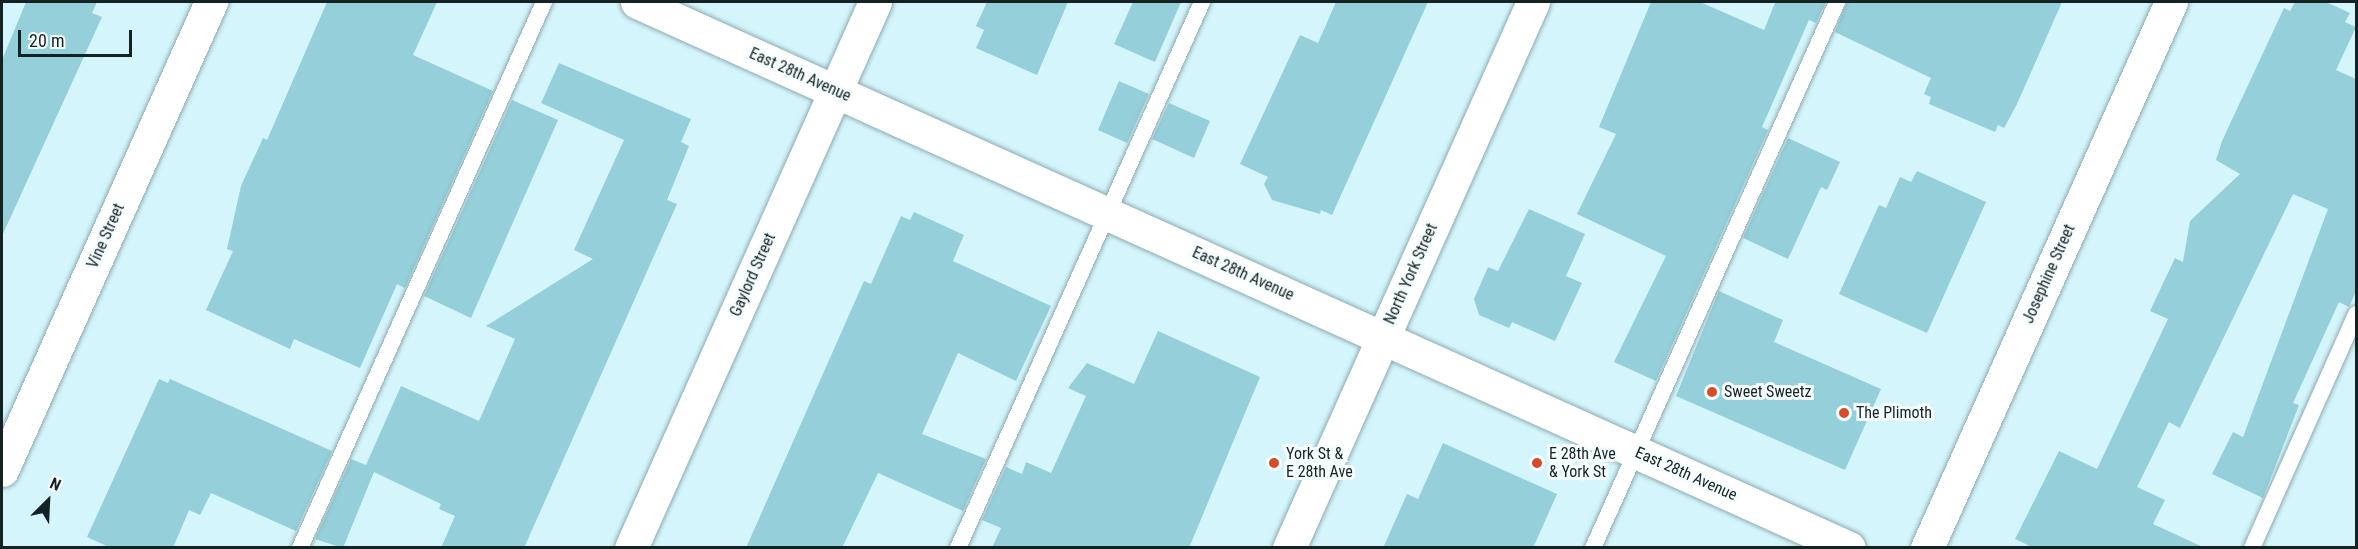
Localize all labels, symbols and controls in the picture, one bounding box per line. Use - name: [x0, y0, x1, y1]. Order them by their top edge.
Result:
- scale bar: [21, 18, 135, 56]
- text: 20 m: [29, 30, 64, 51]
- street label: East 28th Avenue: [746, 44, 854, 106]
- street label: Vine Street: [83, 201, 129, 271]
- street label: North York Street: [1380, 221, 1442, 327]
- street label: Josephine Street: [2019, 222, 2079, 326]
- street label: Gaylord Street: [726, 230, 780, 320]
- street label: East 28th Avenue: [1189, 243, 1297, 305]
- place label: Sweet Sweetz: [1724, 382, 1812, 402]
- marker: Sweet Sweetz: [1705, 385, 1719, 399]
- place label: The Plimoth: [1856, 403, 1932, 423]
- marker: The Plimoth: [1837, 406, 1851, 420]
- street label: East 28th Avenue: [1632, 443, 1740, 505]
- place label: York St & E 28th Ave: [1286, 444, 1353, 482]
- place label: E 28th Ave & York St: [1549, 444, 1616, 482]
- marker: York St & E 28th Ave: [1267, 456, 1281, 470]
- marker: E 28th Ave & York St: [1530, 456, 1544, 470]
- north arrow: [18, 471, 78, 531]
- text: N: [47, 473, 64, 495]

